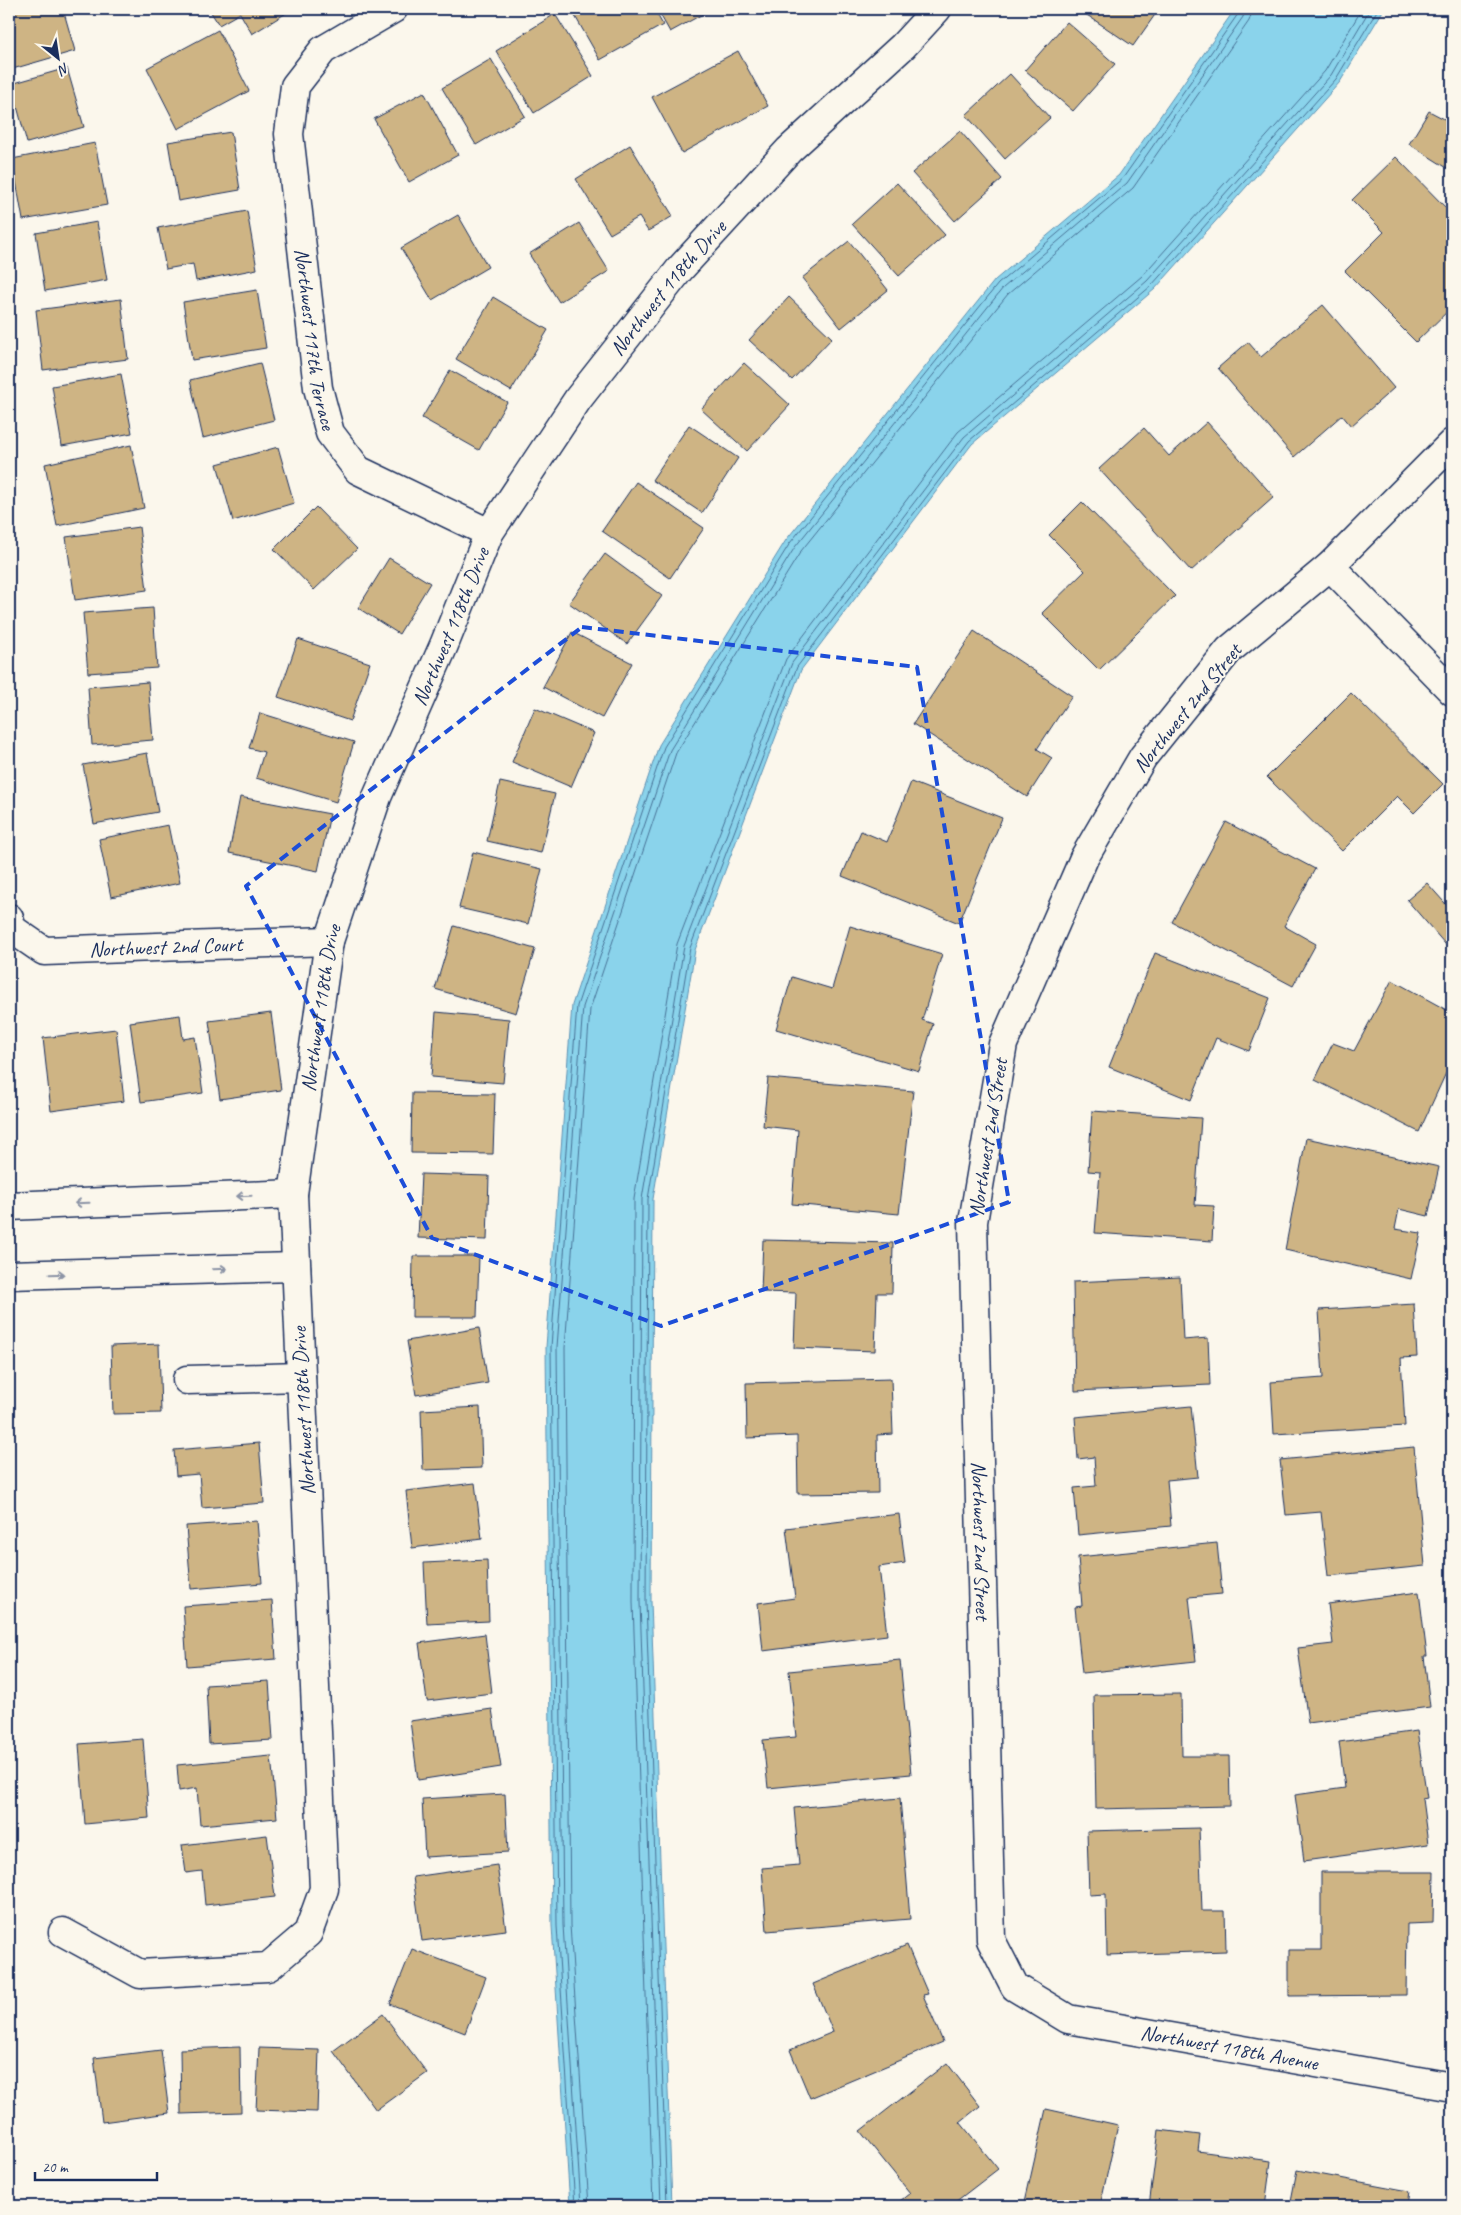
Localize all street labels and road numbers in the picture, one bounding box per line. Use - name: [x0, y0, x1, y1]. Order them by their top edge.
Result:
- street label: Northwest 118th Drive: [604, 214, 732, 361]
- street label: Northwest 117th Terrace: [289, 247, 342, 434]
- street label: Northwest 118th Drive: [406, 543, 495, 709]
- street label: Northwest 2nd Street: [1127, 637, 1248, 778]
- street label: Northwest 118th Drive: [295, 920, 347, 1093]
- street label: Northwest 2nd Court: [89, 931, 245, 962]
- street label: Northwest 2nd Street: [963, 1055, 1014, 1217]
- street label: Northwest 118th Drive: [286, 1325, 320, 1496]
- street label: Northwest 2nd Street: [966, 1461, 996, 1622]
- street label: Northwest 118th Avenue: [1139, 2019, 1321, 2076]

